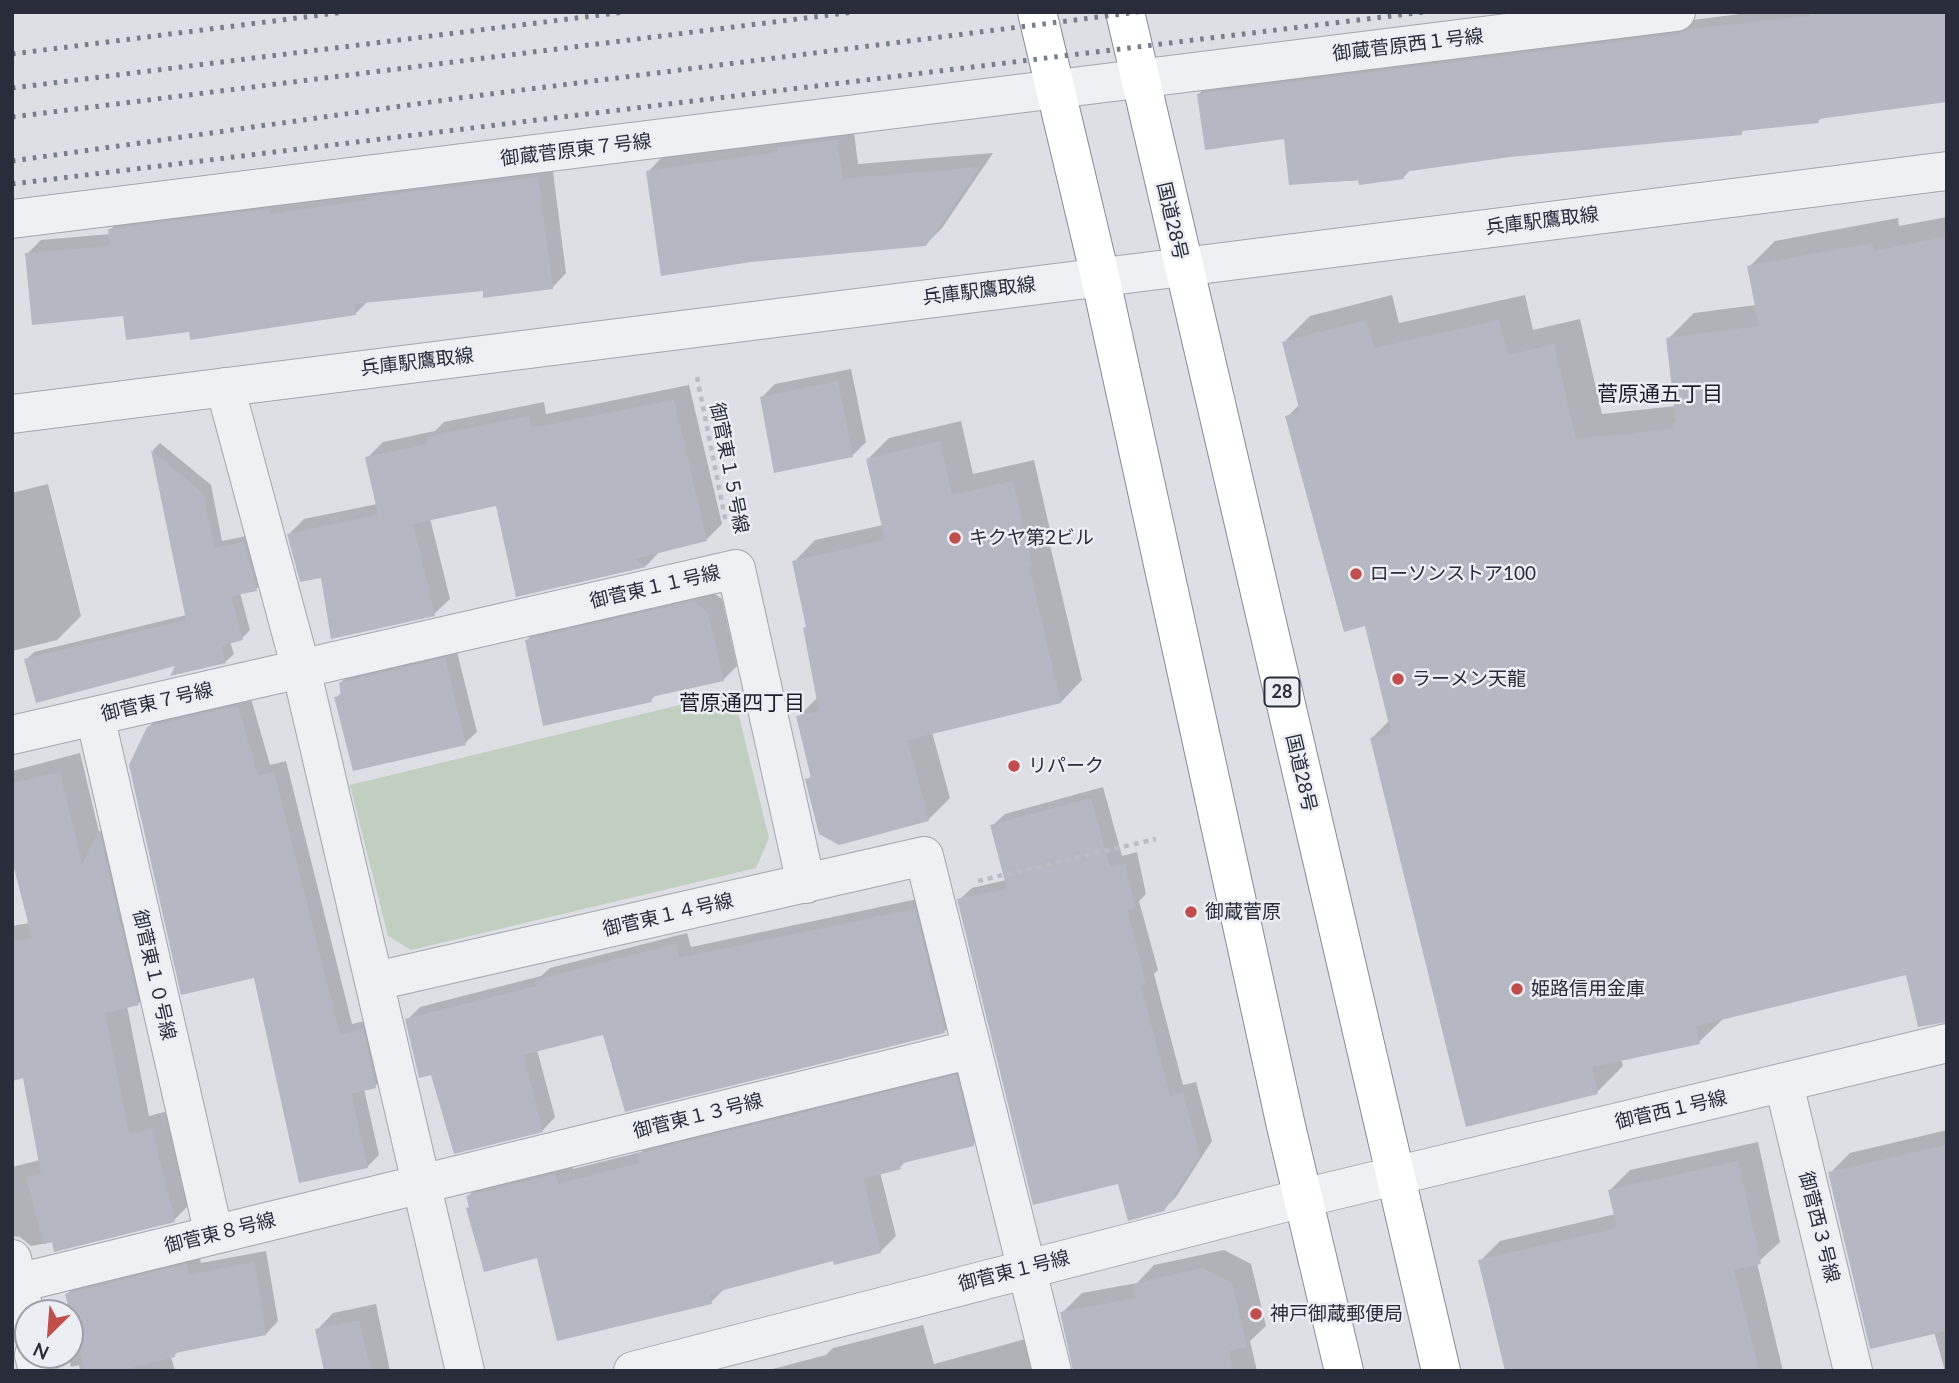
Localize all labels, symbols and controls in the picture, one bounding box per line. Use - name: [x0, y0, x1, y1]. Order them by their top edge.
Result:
- street label: 御蔵菅原西１号線: [1331, 24, 1485, 66]
- street label: 御蔵菅原東７号線: [499, 129, 653, 171]
- street label: 国道28号: [1152, 180, 1192, 262]
- street label: 兵庫駅鷹取線: [1484, 203, 1600, 239]
- street label: 兵庫駅鷹取線: [921, 273, 1037, 309]
- street label: 兵庫駅鷹取線: [359, 344, 475, 380]
- district label: 菅原通五丁目: [1597, 381, 1723, 407]
- street label: 御菅東１５号線: [705, 401, 753, 535]
- place label: キクヤ第2ビル: [969, 527, 1094, 549]
- marker: キクヤ第2ビル: [947, 530, 963, 546]
- street label: 御菅東１１号線: [588, 561, 722, 613]
- place label: ローソンストア100: [1370, 563, 1536, 585]
- marker: ローソンストア100: [1348, 566, 1364, 582]
- place label: ラーメン天龍: [1412, 668, 1526, 690]
- marker: ラーメン天龍: [1390, 671, 1406, 687]
- street label: 御菅東７号線: [99, 678, 215, 726]
- road number: 28: [1264, 678, 1300, 706]
- district label: 菅原通四丁目: [679, 690, 805, 716]
- street label: 国道28号: [1281, 732, 1321, 814]
- place label: リパーク: [1028, 755, 1104, 777]
- marker: リパーク: [1006, 758, 1022, 774]
- street label: 御菅東１４号線: [601, 889, 735, 941]
- place label: 御蔵菅原: [1205, 901, 1281, 923]
- marker: 御蔵菅原: [1183, 904, 1199, 920]
- street label: 御菅東１０号線: [128, 908, 180, 1042]
- place label: 姫路信用金庫: [1531, 978, 1645, 1000]
- marker: 姫路信用金庫: [1509, 981, 1525, 997]
- street label: 御菅西１号線: [1613, 1086, 1729, 1134]
- street label: 御菅東１３号線: [631, 1089, 765, 1143]
- street label: 御菅西３号線: [1794, 1169, 1844, 1285]
- street label: 御菅東８号線: [162, 1208, 278, 1258]
- street label: 御菅東１号線: [956, 1246, 1072, 1296]
- north arrow: [14, 1299, 84, 1369]
- place label: 神戸御蔵郵便局: [1270, 1303, 1403, 1325]
- marker: 神戸御蔵郵便局: [1248, 1306, 1264, 1322]
- text: N: [29, 1338, 52, 1365]

